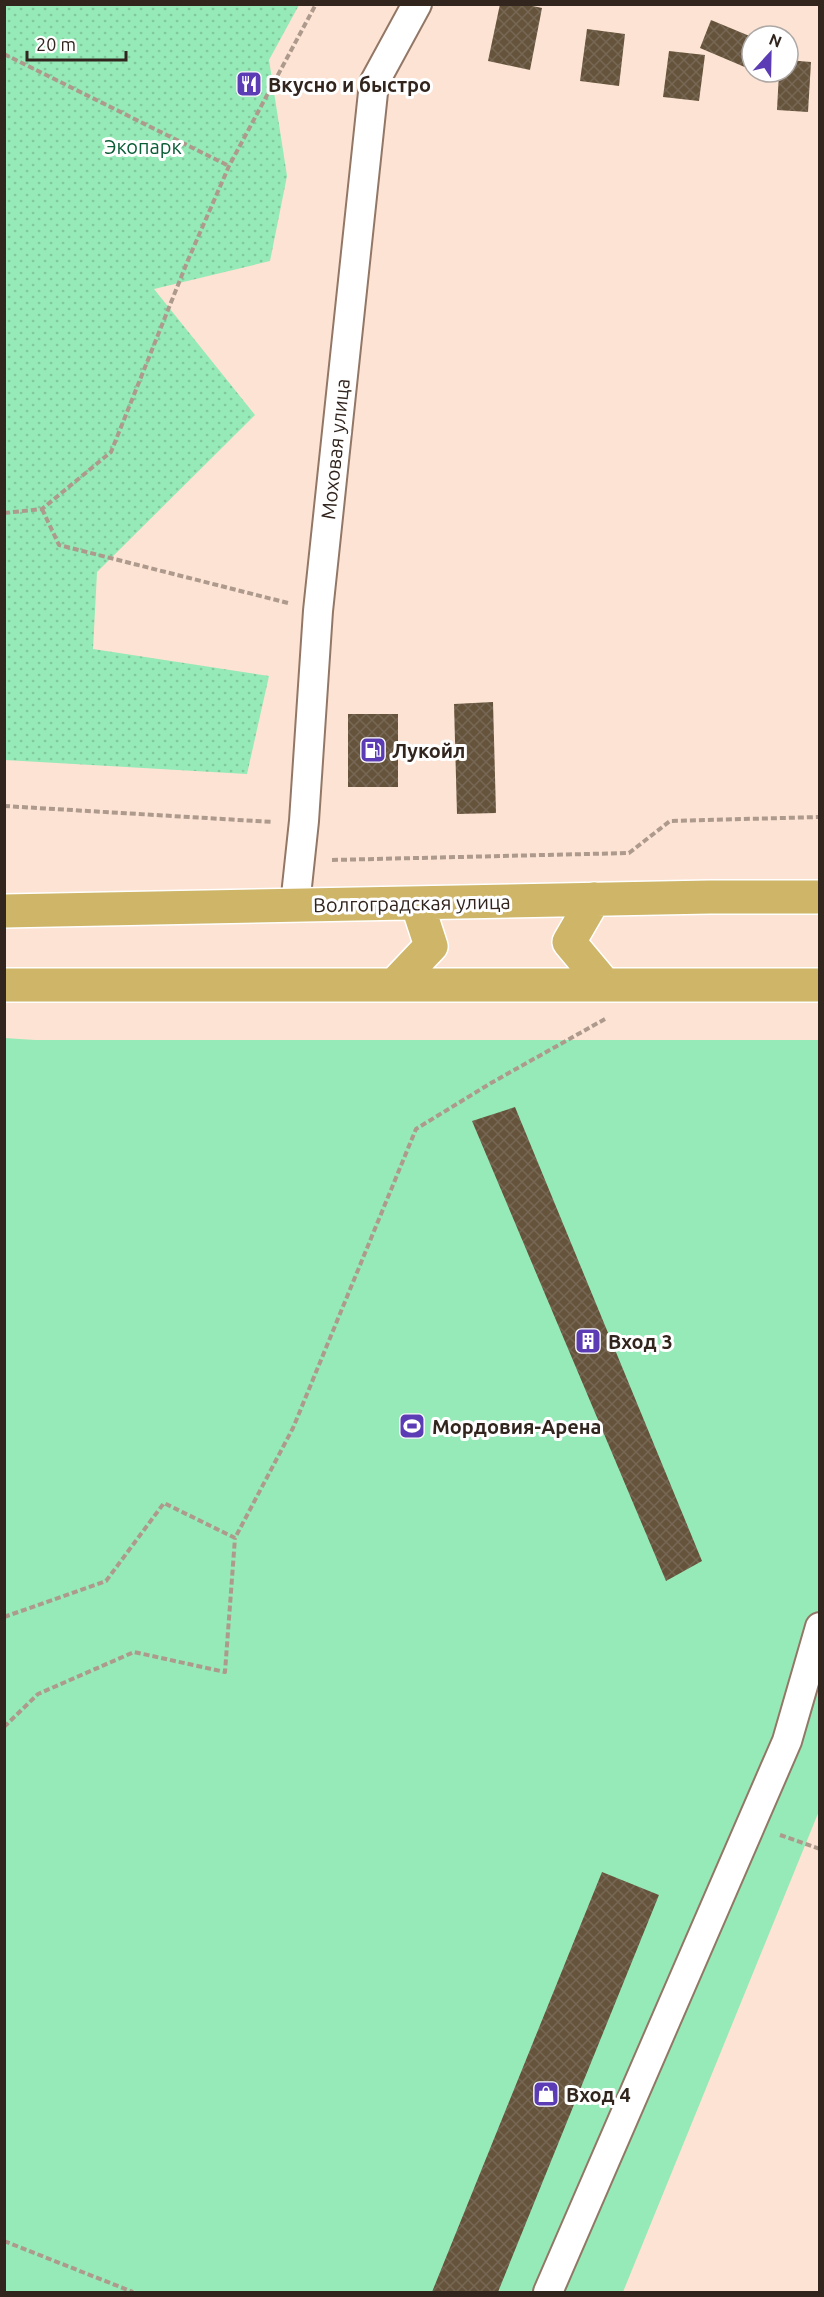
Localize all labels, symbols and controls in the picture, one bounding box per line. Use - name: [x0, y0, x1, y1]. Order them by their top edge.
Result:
- scale bar: [27, 24, 126, 62]
- north arrow: [740, 24, 800, 84]
- text: N: [767, 30, 785, 51]
- text: 20 m: [36, 34, 76, 54]
- restaurant icon: Вкусно и быстро: [234, 69, 264, 99]
- place label: Вкусно и быстро: [268, 73, 431, 96]
- park label: Экопарк: [104, 135, 182, 158]
- street label: Моховая улица: [316, 377, 354, 521]
- fuel station icon: Лукойл: [358, 735, 388, 765]
- place label: Лукойл: [392, 739, 465, 762]
- street label: Волгоградская улица: [313, 890, 511, 916]
- building icon: Вход 3: [573, 1326, 603, 1356]
- place label: Вход 3: [608, 1330, 673, 1353]
- sports icon: Мордовия-Арена: [397, 1411, 427, 1441]
- place label: Мордовия-Арена: [432, 1415, 601, 1438]
- shop icon: Вход 4: [531, 2079, 561, 2109]
- place label: Вход 4: [566, 2083, 631, 2106]

